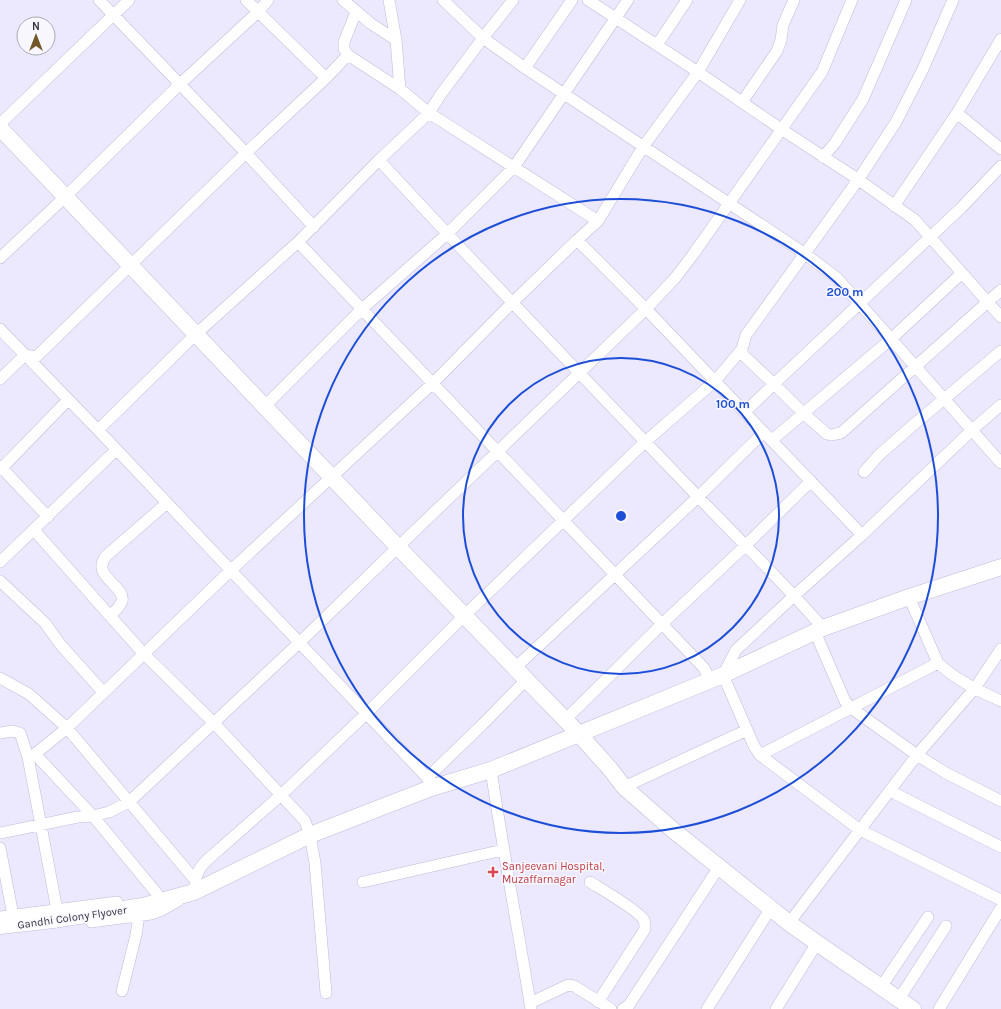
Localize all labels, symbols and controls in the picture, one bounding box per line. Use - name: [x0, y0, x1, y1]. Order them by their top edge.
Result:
- north arrow: [16, 16, 56, 56]
- text: N: [32, 20, 40, 33]
- text: 200 m: [827, 285, 863, 299]
- text: 100 m: [716, 397, 750, 411]
- centre of rings: [614, 509, 628, 523]
- place label: Sanjeevani Hospital, Muzaffarnagar: [502, 860, 605, 886]
- marker: Sanjeevani Hospital, Muzaffarnagar: [487, 866, 499, 878]
- street label: Gandhi Colony Flyover: [17, 903, 128, 932]

